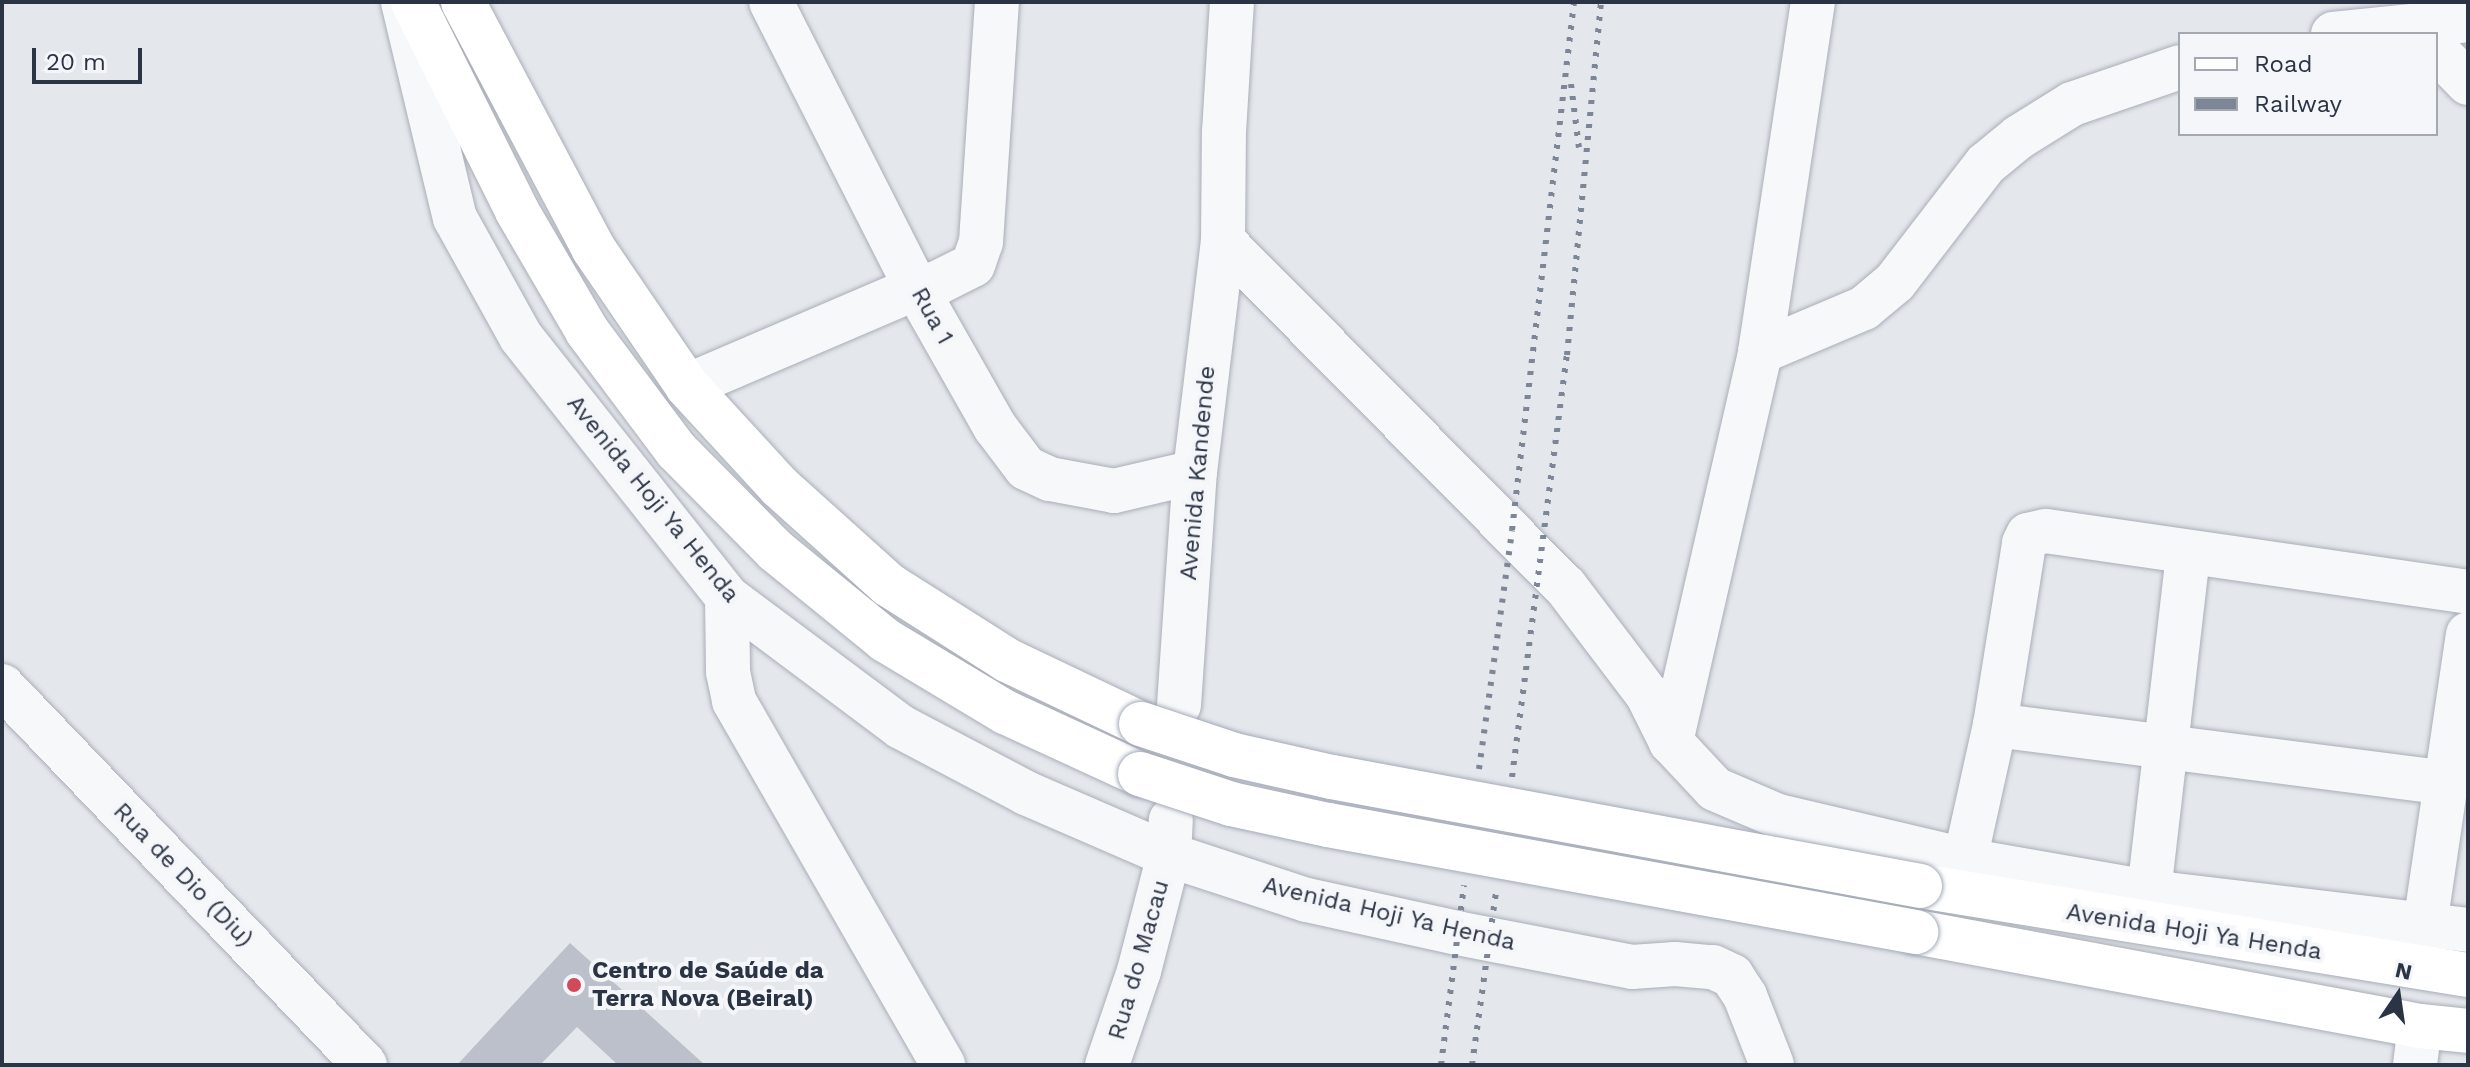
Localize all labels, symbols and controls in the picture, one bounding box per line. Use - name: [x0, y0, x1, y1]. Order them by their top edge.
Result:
- scale bar: [36, 32, 146, 82]
- legend: [2178, 32, 2438, 136]
- text: 20 m: [46, 48, 106, 76]
- text: Road: [2254, 50, 2313, 78]
- text: Railway: [2254, 90, 2342, 118]
- street label: Rua 1: [904, 282, 960, 350]
- street label: Avenida Kandende: [1174, 364, 1222, 582]
- street label: Avenida Hoji Ya Henda: [560, 389, 746, 609]
- street label: Rua de Dio (Diu): [107, 797, 259, 953]
- street label: Avenida Hoji Ya Henda: [1259, 871, 1519, 957]
- street label: Rua do Macau: [1102, 876, 1176, 1044]
- street label: Avenida Hoji Ya Henda: [2063, 897, 2325, 967]
- north arrow: [2358, 955, 2438, 1035]
- place label: Centro de Saúde da Terra Nova (Beiral): [592, 957, 824, 1013]
- text: N: [2393, 957, 2414, 985]
- marker: Centro de Saúde da Terra Nova (Beiral): [563, 974, 585, 996]

